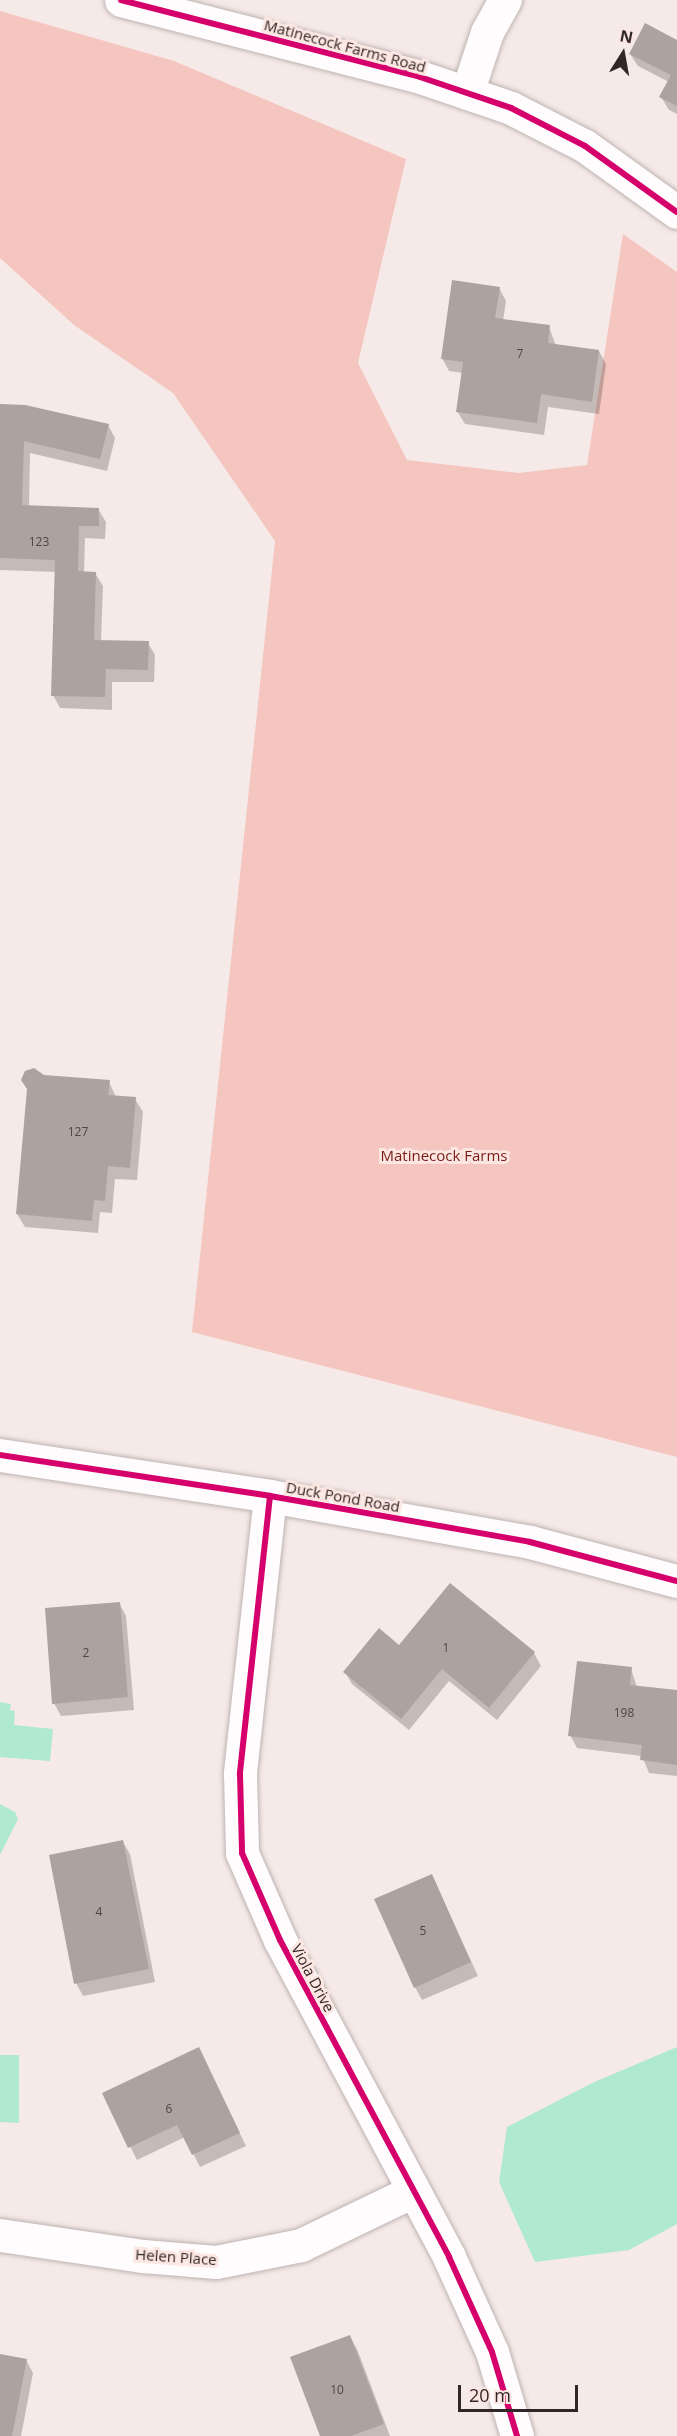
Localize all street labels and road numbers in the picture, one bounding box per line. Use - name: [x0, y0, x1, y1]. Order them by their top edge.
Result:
- street label: Matinecock Farms Road: [262, 16, 428, 76]
- street label: Duck Pond Road: [285, 1478, 401, 1516]
- street label: Viola Drive: [288, 1941, 338, 2015]
- street label: Helen Place: [135, 2245, 217, 2269]

